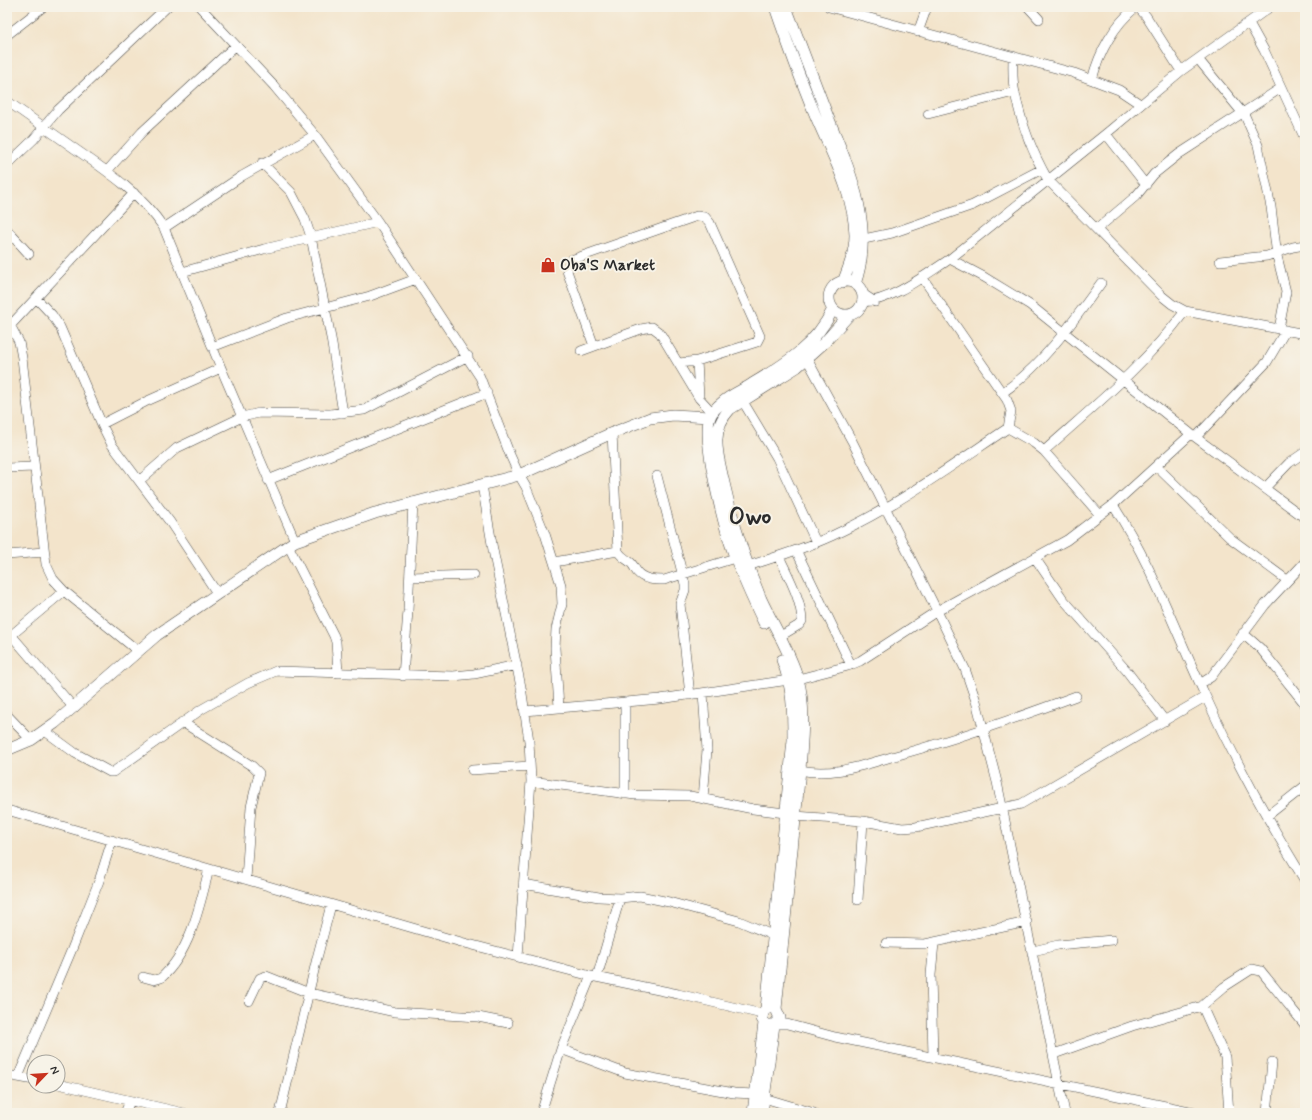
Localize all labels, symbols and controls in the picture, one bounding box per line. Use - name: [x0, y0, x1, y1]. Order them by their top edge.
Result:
- place label: Oba'S Market: [560, 255, 655, 276]
- shop icon: Oba'S Market: [539, 256, 557, 274]
- district label: Owo: [729, 502, 772, 533]
- north arrow: [26, 1054, 66, 1094]
- text: N: [46, 1064, 62, 1076]

